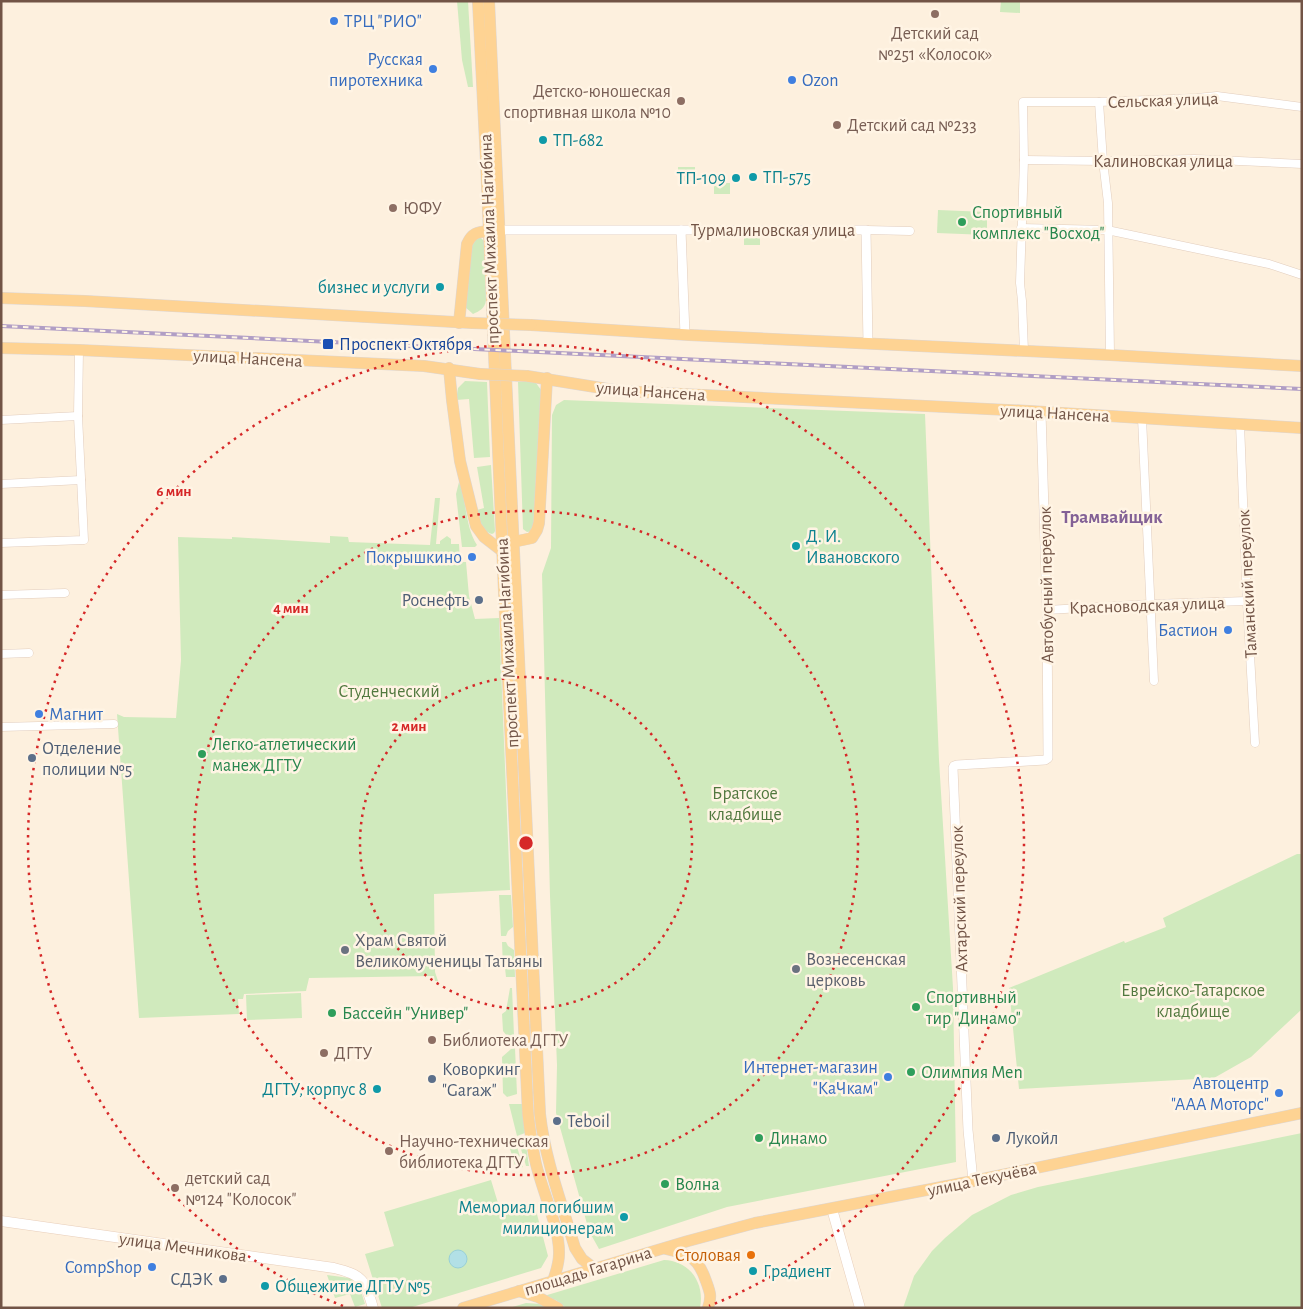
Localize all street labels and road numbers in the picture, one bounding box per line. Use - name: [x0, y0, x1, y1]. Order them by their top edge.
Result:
- street label: Сельская улица: [1107, 90, 1219, 112]
- street label: проспект Михаила Нагибина: [476, 133, 503, 345]
- street label: Калиновская улица: [1093, 153, 1233, 171]
- street label: Турмалиновская улица: [691, 222, 855, 240]
- street label: улица Нансена: [192, 347, 303, 371]
- street label: улица Нансена: [595, 379, 706, 405]
- street label: улица Нансена: [999, 402, 1110, 426]
- street label: Автобусный переулок: [1036, 505, 1057, 664]
- street label: Таманский переулок: [1235, 508, 1261, 659]
- street label: проспект Михаила Нагибина: [492, 537, 522, 749]
- street label: Красноводская улица: [1069, 594, 1225, 618]
- street label: Ахтарский переулок: [948, 824, 972, 973]
- street label: улица Текучёва: [925, 1160, 1038, 1200]
- street label: улица Мечникова: [117, 1230, 248, 1266]
- street label: площадь Гагарина: [522, 1244, 654, 1300]

